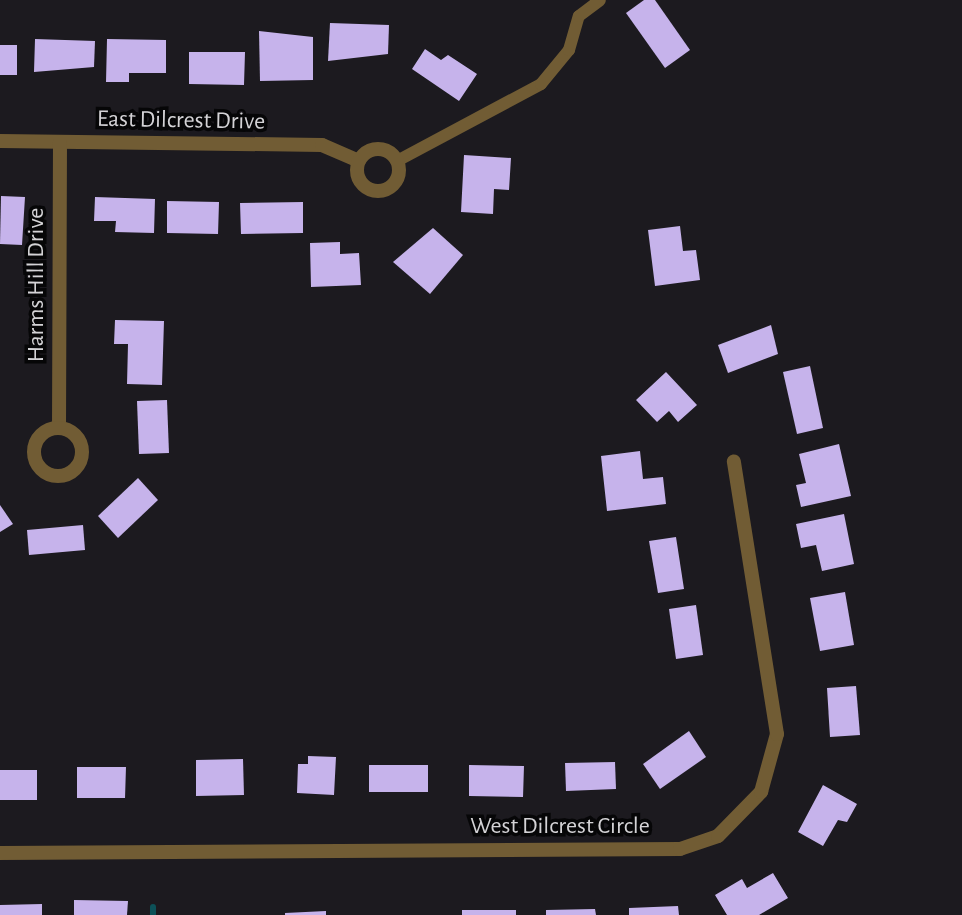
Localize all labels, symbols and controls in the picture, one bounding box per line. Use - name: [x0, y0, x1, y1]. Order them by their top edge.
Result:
- street label: East Dilcrest Drive: [97, 105, 265, 137]
- street label: Harms Hill Drive: [23, 208, 51, 362]
- street label: West Dilcrest Circle: [470, 813, 650, 841]

